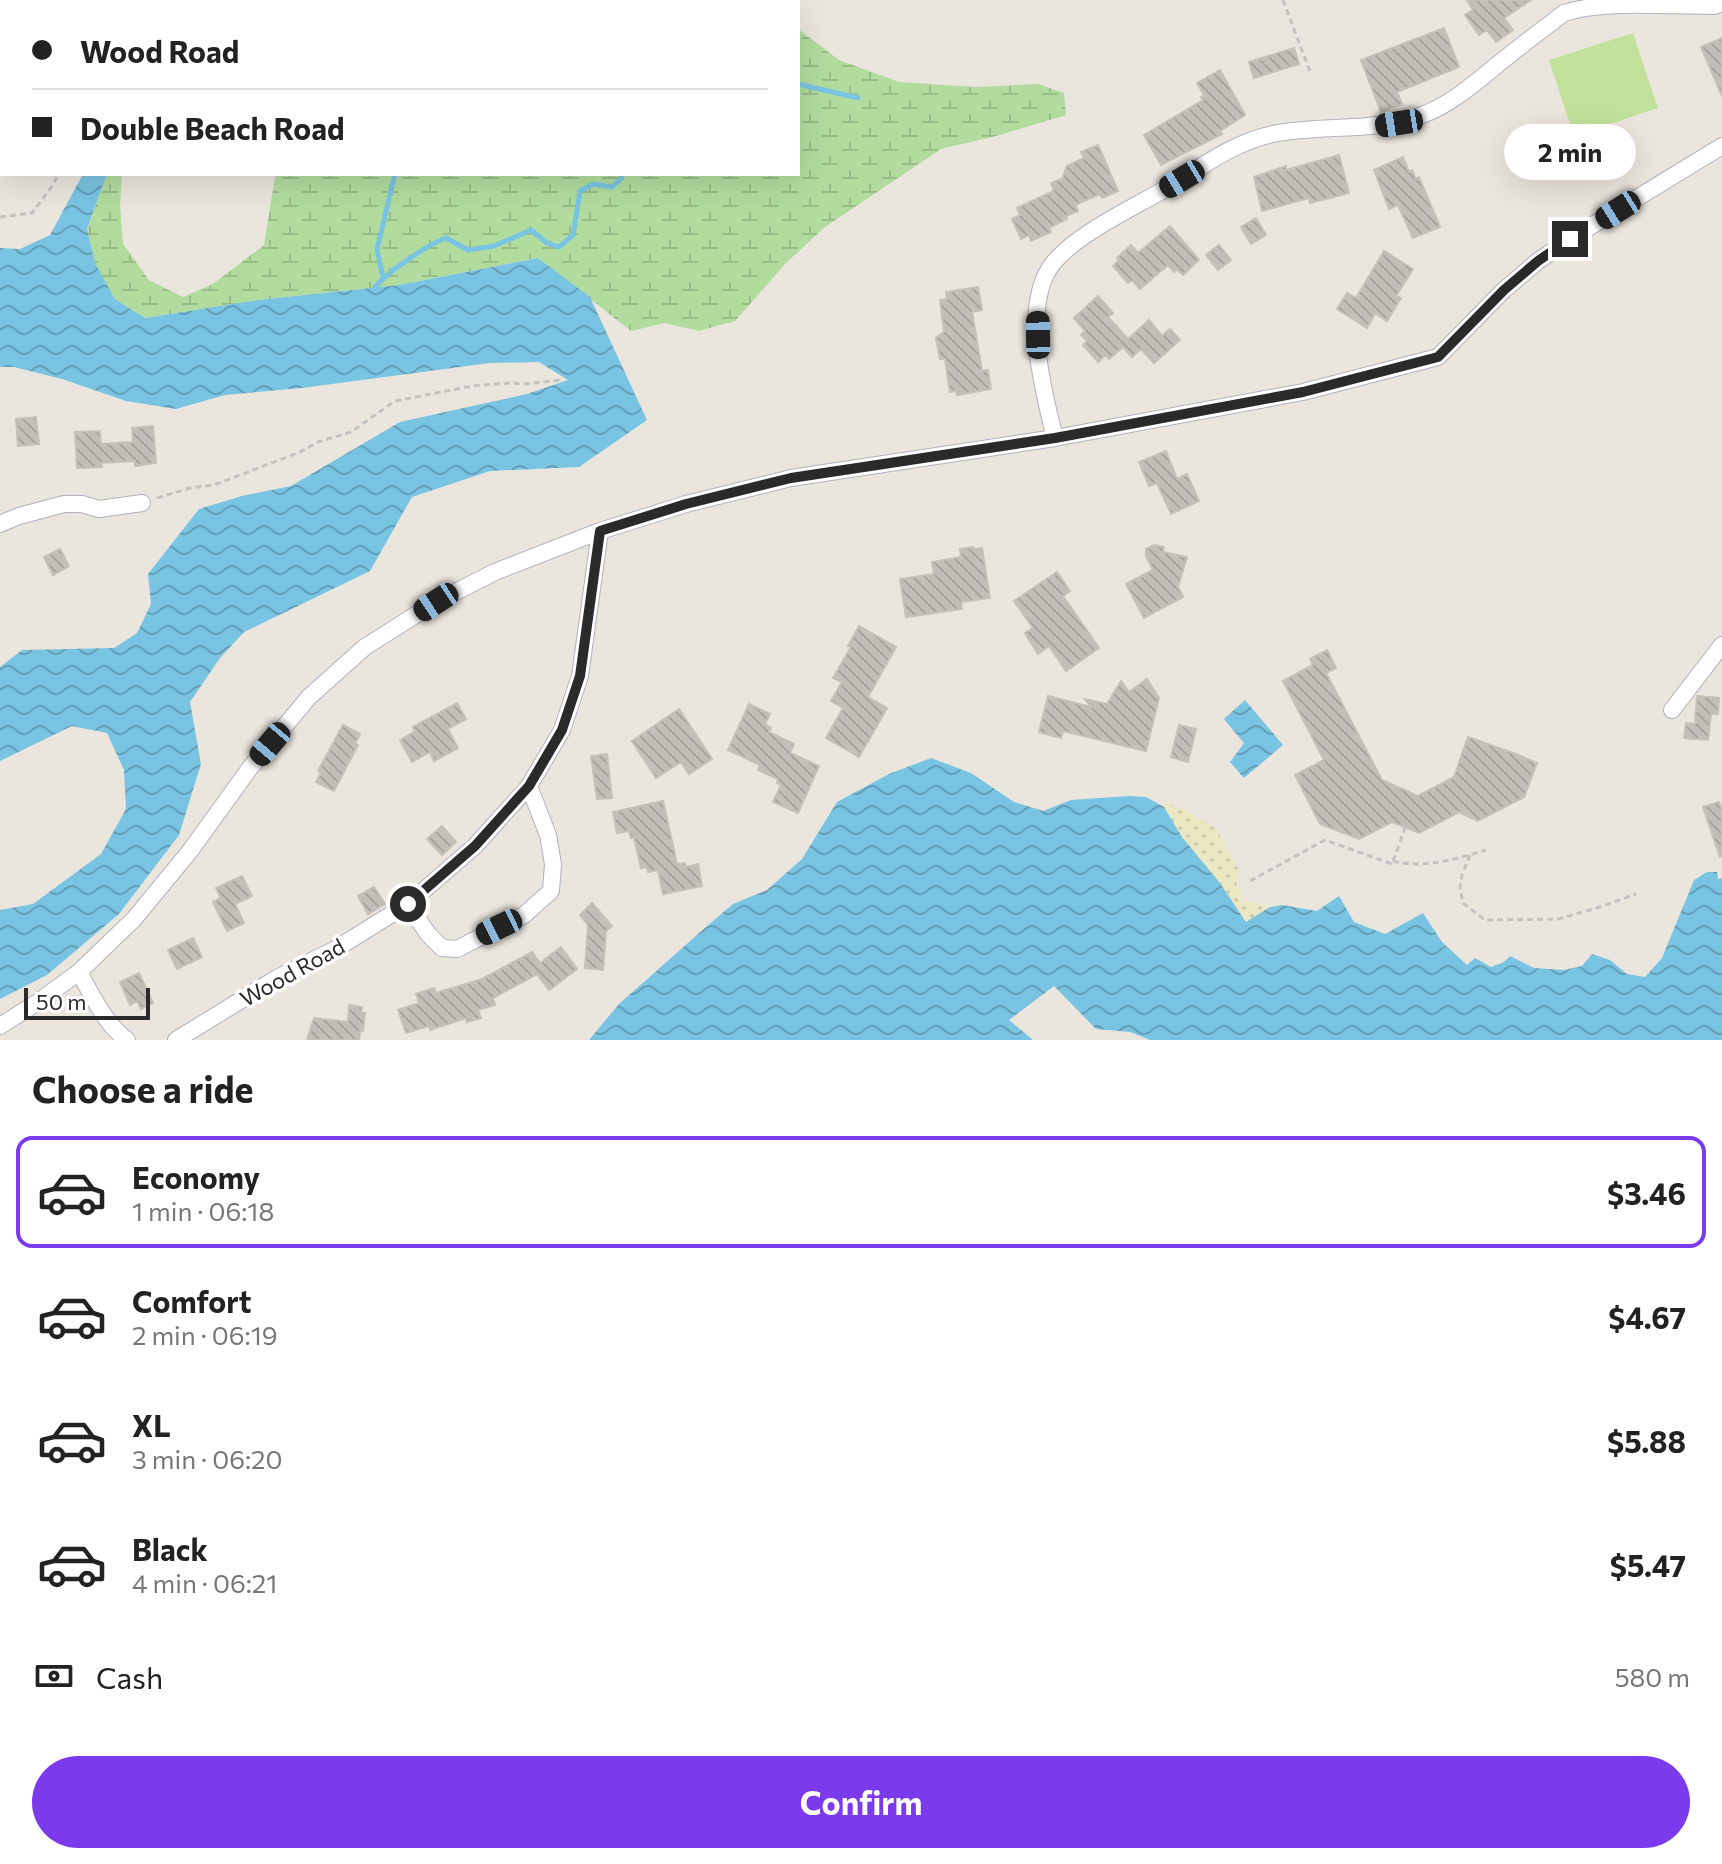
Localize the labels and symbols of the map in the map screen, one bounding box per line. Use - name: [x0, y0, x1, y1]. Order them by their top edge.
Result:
- car: [1373, 107, 1425, 139]
- callout: 2 min: [1504, 123, 1636, 179]
- car: [1155, 156, 1209, 202]
- car: [1591, 187, 1645, 233]
- route end: [1552, 221, 1588, 257]
- car: [1026, 311, 1050, 359]
- car: [409, 579, 463, 625]
- car: [245, 718, 295, 770]
- route start: [390, 886, 426, 922]
- car: [472, 906, 526, 948]
- street label: Wood Road: [235, 932, 349, 1012]
- scale bar: [24, 984, 150, 1020]

